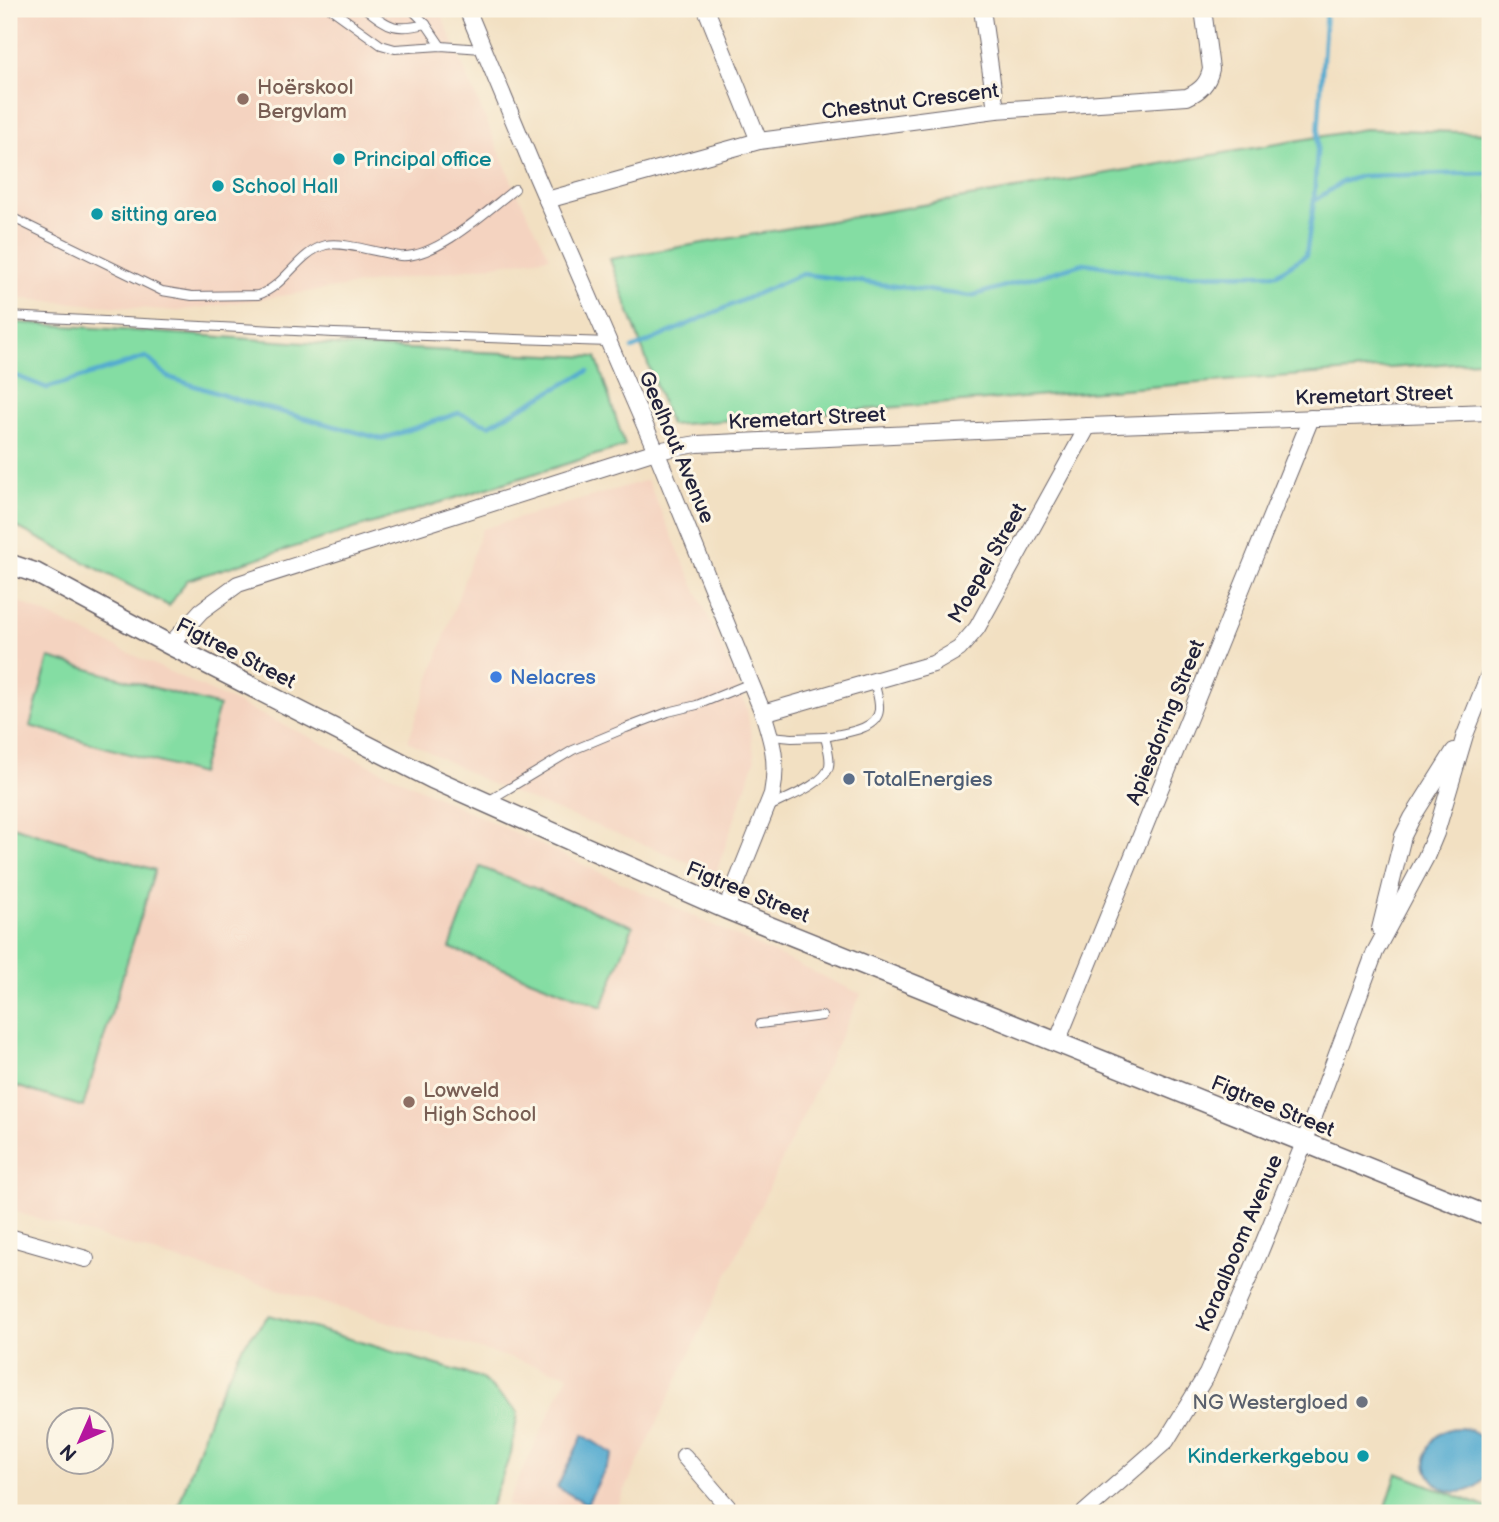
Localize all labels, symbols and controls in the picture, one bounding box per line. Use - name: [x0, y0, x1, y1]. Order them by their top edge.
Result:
- place label: Hoërskool Bergvlam: [257, 75, 353, 124]
- street label: Chestnut Crescent: [820, 78, 1001, 125]
- marker: Hoërskool Bergvlam: [235, 91, 251, 107]
- place label: Principal office: [353, 147, 492, 172]
- marker: Principal office: [331, 151, 347, 167]
- place label: School Hall: [232, 174, 338, 199]
- marker: School Hall: [210, 178, 226, 194]
- place label: sitting area: [111, 202, 217, 227]
- marker: sitting area: [89, 206, 105, 222]
- street label: Geelhout Avenue: [633, 367, 720, 527]
- street label: Kremetart Street: [1295, 380, 1454, 411]
- street label: Kremetart Street: [728, 402, 887, 435]
- street label: Moepel Street: [943, 498, 1032, 628]
- street label: Figtree Street: [172, 613, 300, 695]
- street label: Apiesdoring Street: [1121, 635, 1210, 809]
- place label: Nelacres: [510, 665, 596, 690]
- marker: Nelacres: [488, 669, 504, 685]
- place label: TotalEnergies: [863, 767, 993, 792]
- marker: TotalEnergies: [841, 771, 857, 787]
- street label: Figtree Street: [682, 856, 814, 929]
- street label: Figtree Street: [1207, 1070, 1339, 1143]
- place label: Lowveld High School: [423, 1078, 536, 1127]
- marker: Lowveld High School: [401, 1094, 417, 1110]
- street label: Koraalboom Avenue: [1191, 1151, 1288, 1336]
- place label: NG Westergloed: [1192, 1390, 1348, 1415]
- marker: NG Westergloed: [1354, 1394, 1370, 1410]
- north arrow: [46, 1406, 116, 1476]
- text: N: [56, 1439, 82, 1465]
- place label: Kinderkerkgebou: [1187, 1444, 1349, 1469]
- marker: Kinderkerkgebou: [1355, 1448, 1371, 1464]

